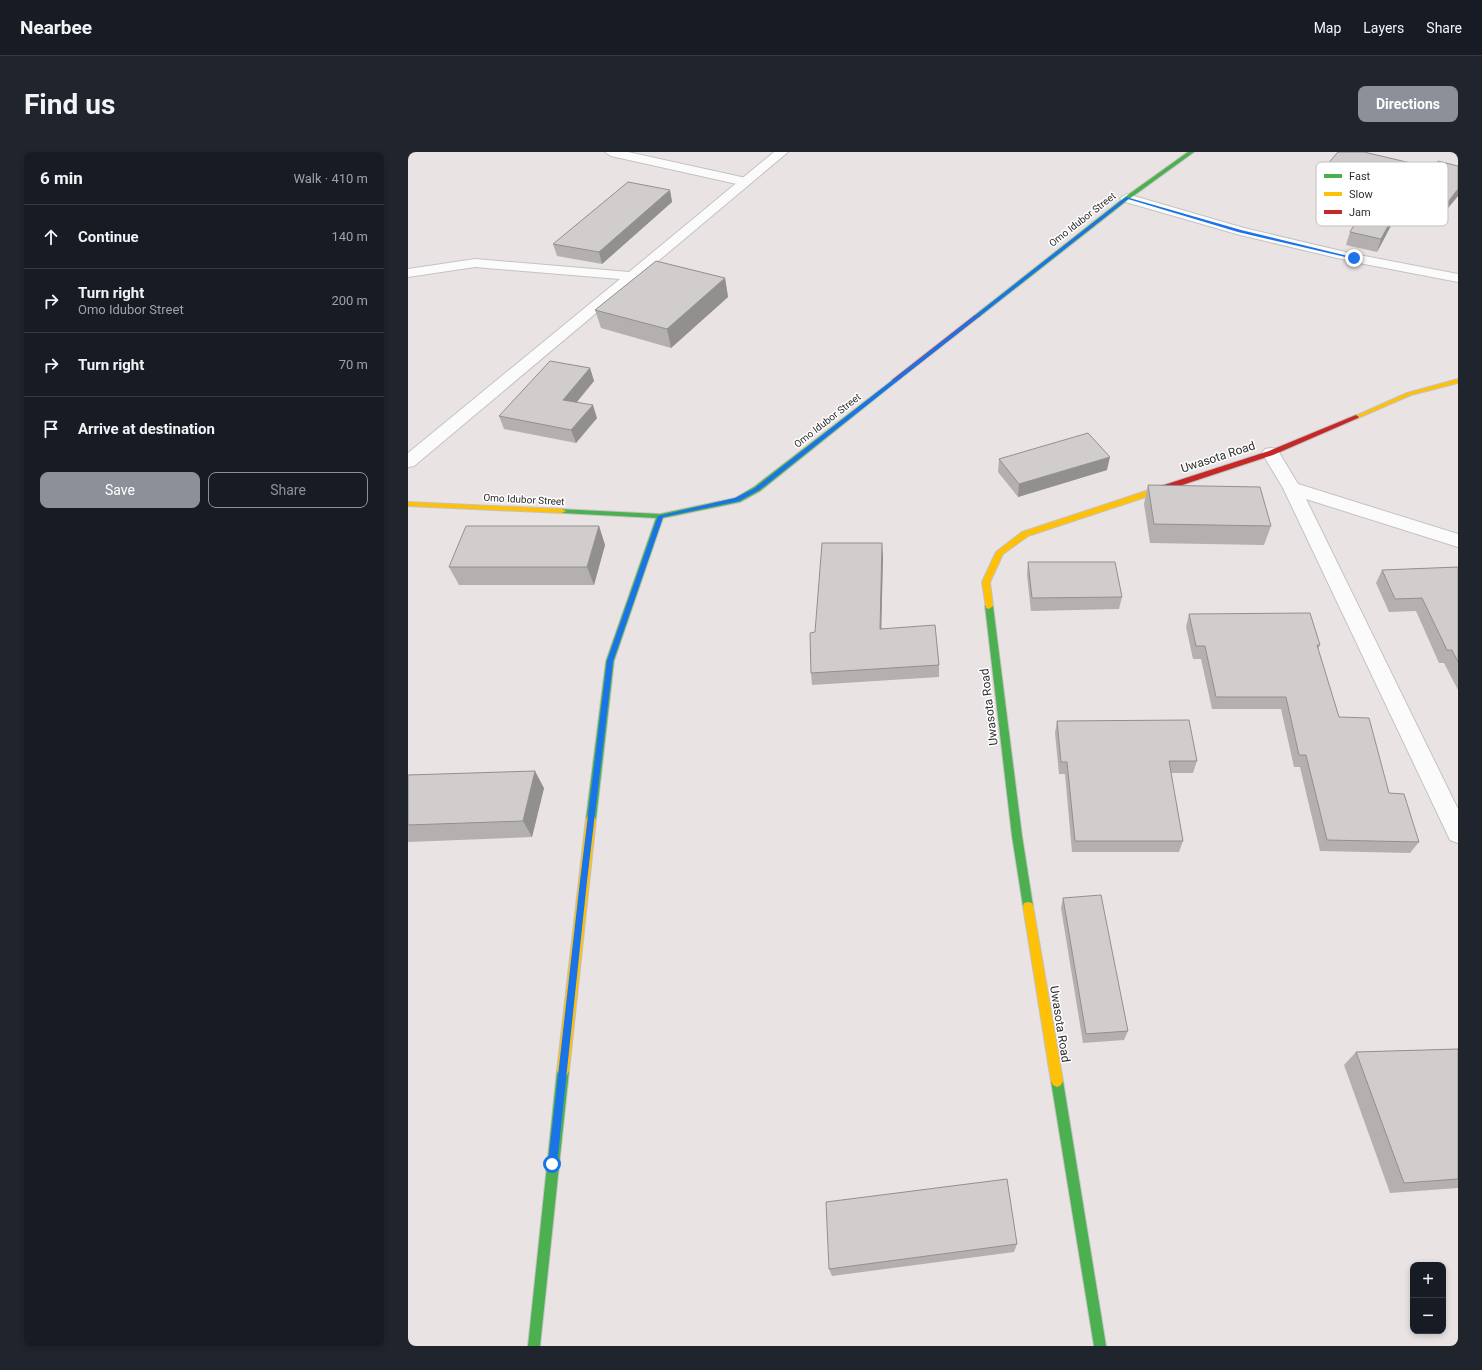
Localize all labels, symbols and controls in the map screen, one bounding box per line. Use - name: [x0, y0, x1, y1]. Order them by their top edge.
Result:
- text: Nearbee: [20, 16, 92, 39]
- text: Map: [1314, 20, 1341, 36]
- text: Layers: [1363, 20, 1404, 36]
- text: Share: [1426, 20, 1462, 36]
- button: Directions: [1358, 86, 1458, 122]
- text: Find us: [24, 88, 115, 121]
- legend: [1316, 162, 1448, 226]
- text: 6 min: [40, 168, 83, 188]
- text: Fast: [1349, 170, 1371, 183]
- text: Walk · 410 m: [293, 171, 368, 186]
- text: Slow: [1349, 188, 1373, 201]
- street label: Omo Idubor Street: [1047, 190, 1118, 249]
- text: Jam: [1349, 206, 1371, 219]
- icon: ahead: [40, 226, 62, 248]
- text: Continue: [78, 228, 139, 246]
- text: 140 m: [331, 229, 368, 244]
- route end: [1345, 249, 1363, 267]
- text: Turn right: [78, 284, 144, 302]
- icon: right: [40, 290, 62, 312]
- text: 200 m: [331, 293, 368, 308]
- text: Omo Idubor Street: [78, 302, 184, 317]
- icon: right: [40, 354, 62, 376]
- text: Turn right: [78, 356, 144, 374]
- text: 70 m: [339, 357, 368, 372]
- street label: Omo Idubor Street: [792, 391, 863, 450]
- icon: arrive: [40, 418, 62, 440]
- text: Arrive at destination: [78, 420, 215, 438]
- street label: Uwasota Road: [1179, 438, 1257, 476]
- button: Save: [40, 472, 200, 508]
- button: Share: [208, 472, 368, 508]
- street label: Omo Idubor Street: [483, 492, 565, 507]
- street label: Uwasota Road: [977, 668, 1001, 746]
- street label: Uwasota Road: [1047, 985, 1073, 1063]
- route start: [543, 1155, 561, 1173]
- map controls: [1410, 1262, 1446, 1334]
- button: +: [1410, 1262, 1446, 1298]
- button: −: [1410, 1298, 1446, 1334]

